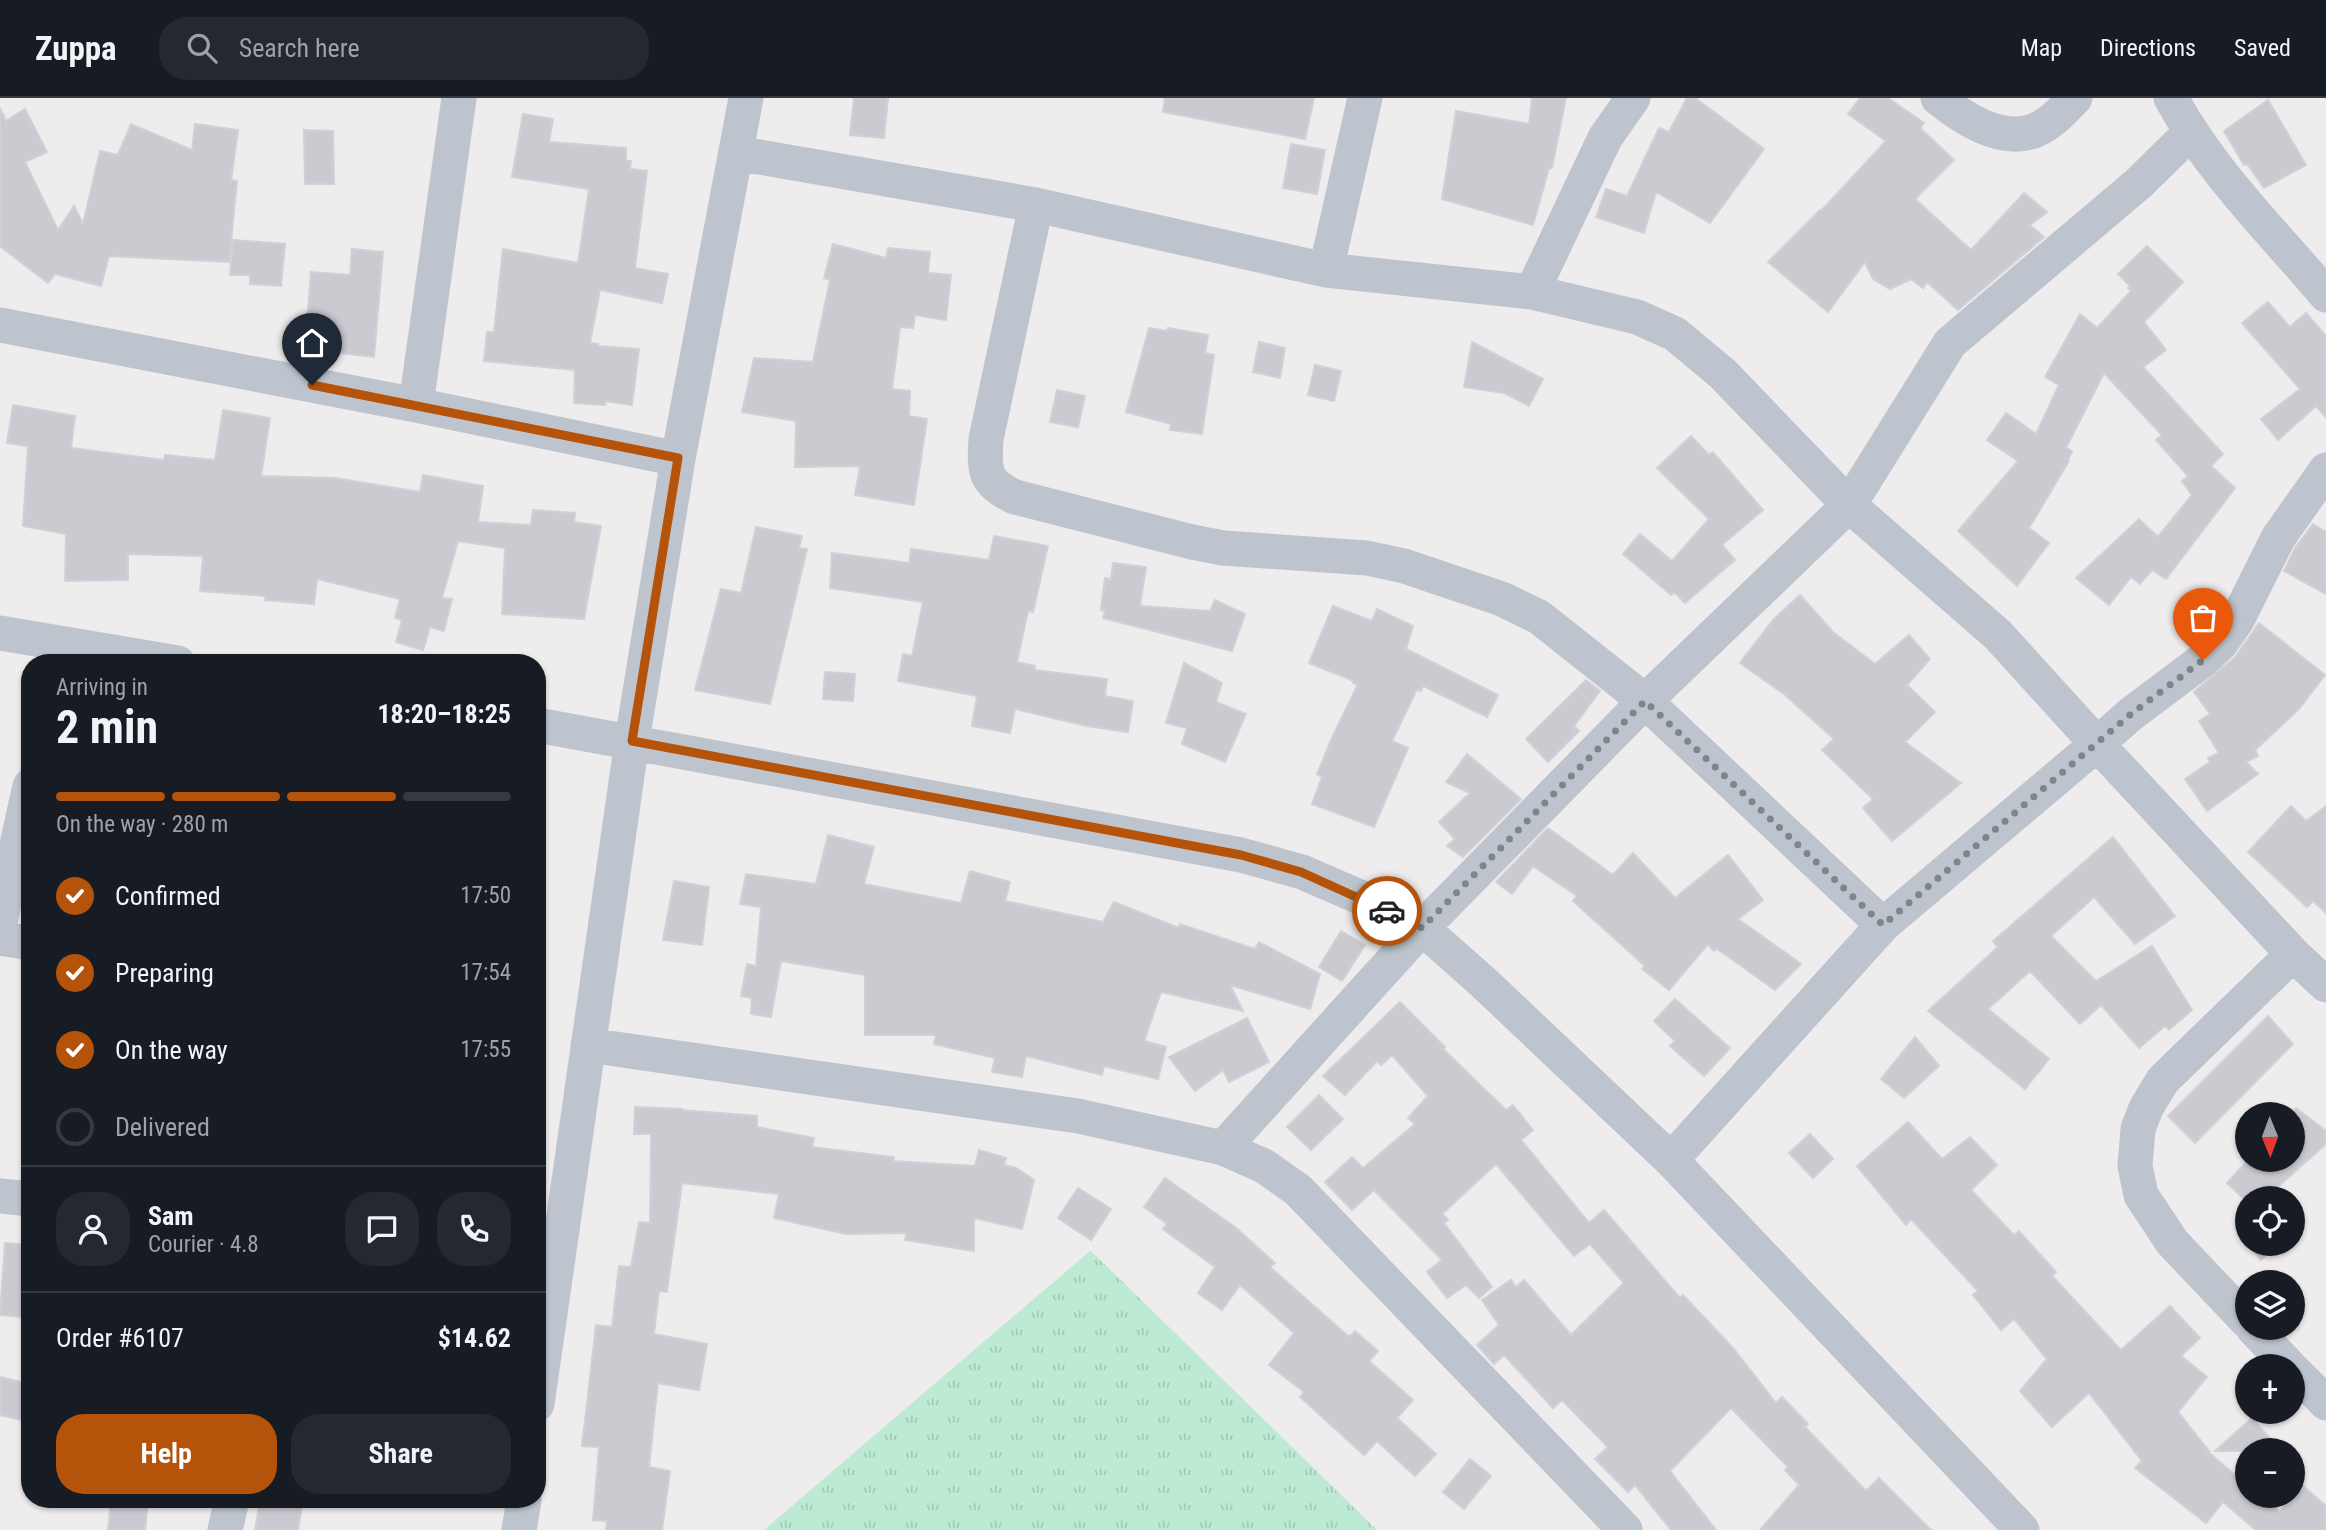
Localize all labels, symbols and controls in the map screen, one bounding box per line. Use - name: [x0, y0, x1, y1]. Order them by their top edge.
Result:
- search box: [159, 17, 649, 80]
- text: Zuppa: [35, 29, 117, 68]
- icon: search: [183, 29, 221, 67]
- text: Search here: [239, 33, 360, 63]
- text: Map: [2021, 34, 2062, 62]
- text: Directions: [2100, 34, 2196, 62]
- text: Saved: [2234, 34, 2291, 62]
- pin: [282, 313, 342, 385]
- icon: home: [293, 324, 331, 362]
- pin: [2173, 588, 2233, 660]
- icon: bag: [2184, 599, 2222, 637]
- text: Arriving in: [56, 674, 148, 701]
- text: 18:20–18:25: [377, 699, 511, 729]
- text: 2 min: [56, 700, 158, 754]
- text: On the way · 280 m: [56, 811, 228, 838]
- courier: [1352, 876, 1422, 946]
- icon: check: [56, 877, 94, 915]
- text: Confirmed: [115, 881, 221, 911]
- text: 17:50: [460, 882, 511, 909]
- icon: car: [1368, 892, 1406, 930]
- icon: check: [56, 954, 94, 992]
- text: Preparing: [115, 958, 214, 988]
- text: 17:54: [460, 959, 511, 986]
- icon: check: [56, 1031, 94, 1069]
- text: On the way: [115, 1035, 228, 1065]
- text: 17:55: [460, 1036, 511, 1063]
- north arrow: [2235, 1102, 2305, 1172]
- map controls: [2235, 1102, 2305, 1508]
- text: Delivered: [115, 1112, 210, 1142]
- button: locate: [2235, 1186, 2305, 1256]
- button: person: [56, 1192, 130, 1266]
- button: chat: [345, 1192, 419, 1266]
- button: phone: [437, 1192, 511, 1266]
- text: Sam: [148, 1201, 194, 1231]
- text: Courier · 4.8: [148, 1231, 259, 1258]
- button: layers: [2235, 1270, 2305, 1340]
- text: Order #6107: [56, 1323, 184, 1353]
- text: $14.62: [438, 1323, 511, 1353]
- button: +: [2235, 1354, 2305, 1424]
- button: Help: [56, 1414, 277, 1494]
- button: Share: [291, 1414, 511, 1494]
- button: −: [2235, 1438, 2305, 1508]

